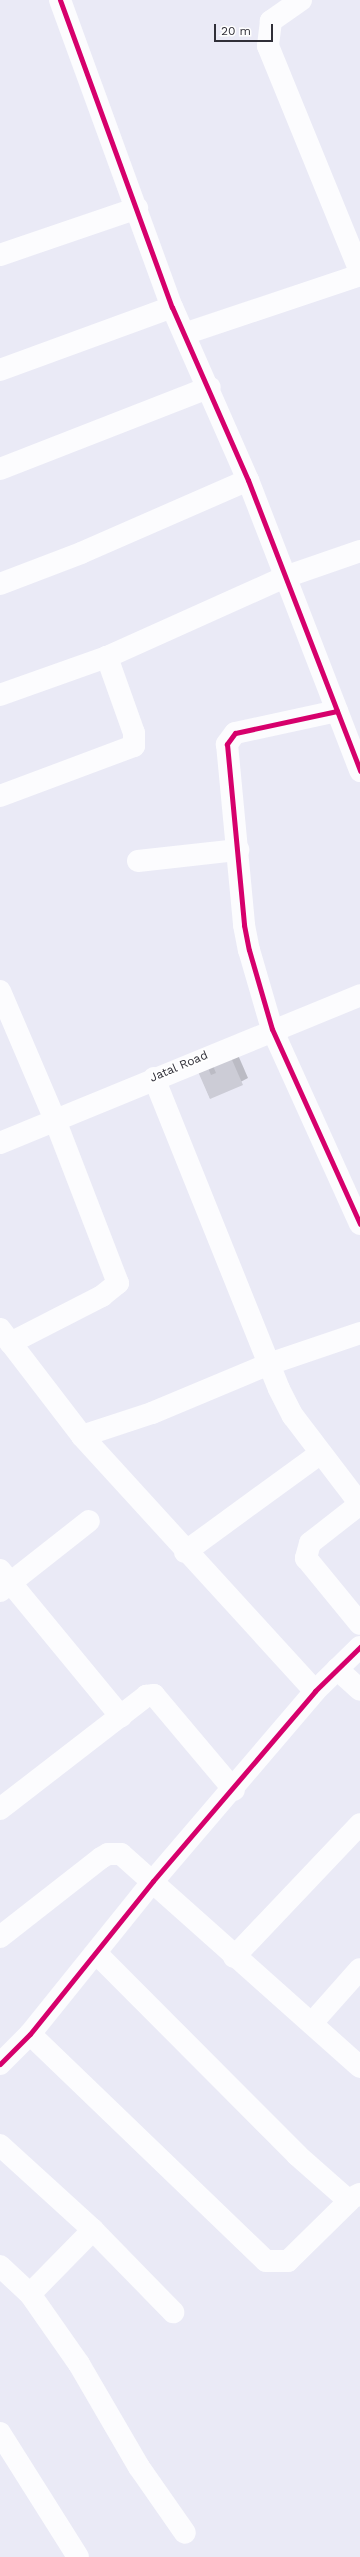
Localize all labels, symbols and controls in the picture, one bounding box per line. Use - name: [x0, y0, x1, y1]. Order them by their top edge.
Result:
- scale bar: [216, 16, 275, 42]
- text: 20 m: [221, 24, 251, 38]
- street label: Jatal Road: [148, 1048, 210, 1086]

